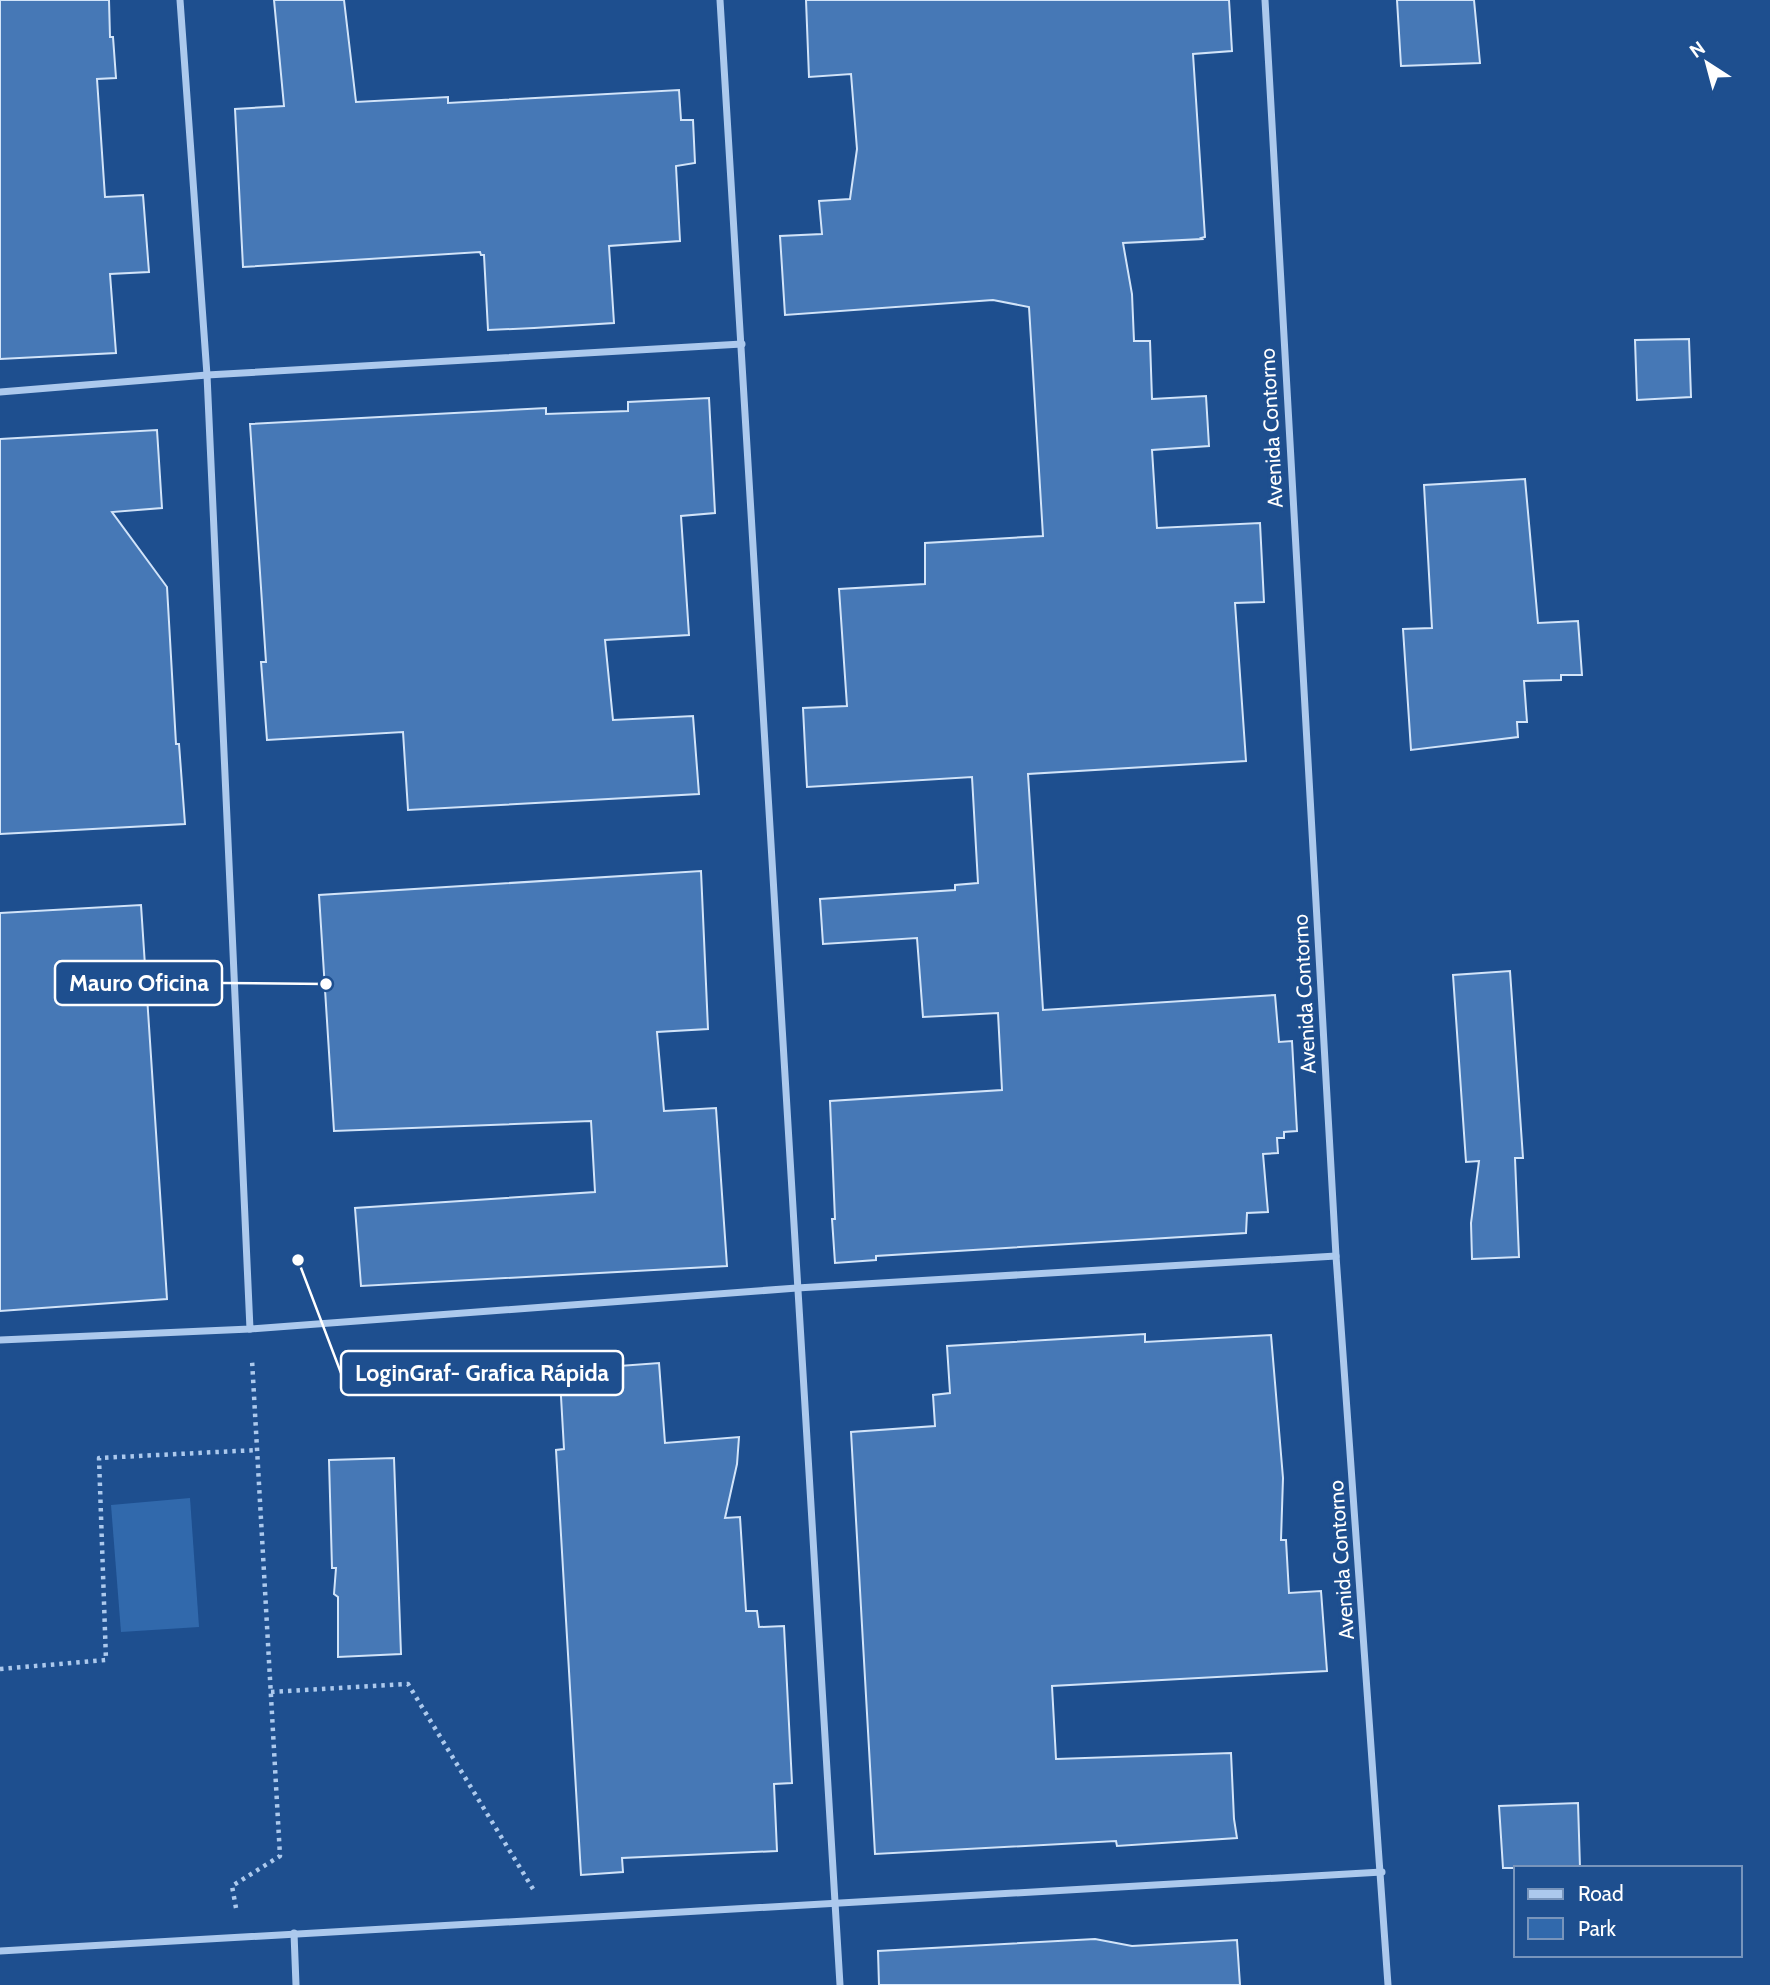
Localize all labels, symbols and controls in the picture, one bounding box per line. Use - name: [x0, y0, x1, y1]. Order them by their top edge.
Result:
- north arrow: [1672, 28, 1742, 98]
- text: N: [1685, 36, 1709, 63]
- street label: Avenida Contorno: [1254, 347, 1288, 509]
- street label: Avenida Contorno: [1287, 913, 1321, 1075]
- callout: Mauro Oficina: [55, 961, 222, 1005]
- text: Mauro Oficina: [69, 969, 209, 997]
- callout: LoginGraf- Grafica Rápida: [341, 1351, 623, 1395]
- text: LoginGraf- Grafica Rápida: [355, 1359, 610, 1387]
- street label: Avenida Contorno: [1323, 1479, 1359, 1641]
- legend: [1514, 1866, 1742, 1957]
- text: Road: [1578, 1881, 1624, 1906]
- text: Park: [1578, 1916, 1616, 1941]

